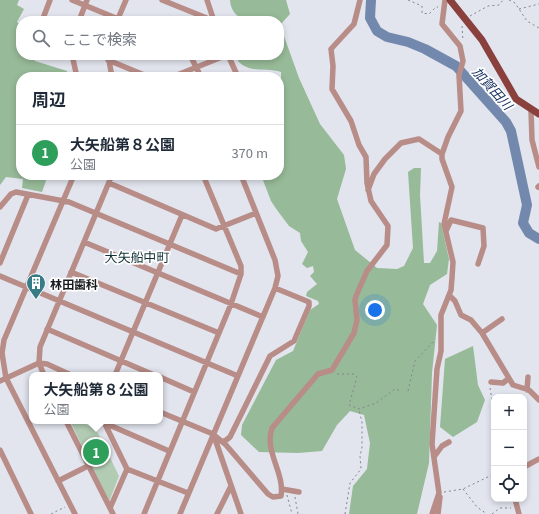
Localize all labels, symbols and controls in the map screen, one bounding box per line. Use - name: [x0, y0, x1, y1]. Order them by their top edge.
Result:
- search box: [16, 16, 284, 60]
- icon: search: [30, 27, 52, 49]
- text: ここで検索: [62, 28, 137, 49]
- water label: 加賀田川: [469, 62, 519, 115]
- text: 周辺: [32, 86, 66, 111]
- text: 大矢船第８公園: [70, 133, 175, 154]
- text: 1: [41, 143, 49, 162]
- text: 370 m: [231, 143, 268, 162]
- text: 公園: [70, 154, 96, 173]
- district label: 大矢船中町: [104, 247, 170, 266]
- building icon: 林田歯科: [25, 272, 47, 300]
- place label: 林田歯科: [50, 275, 98, 292]
- your location: [365, 300, 385, 320]
- popup: [29, 372, 163, 424]
- text: 大矢船第８公園: [43, 378, 149, 399]
- map controls: [491, 394, 527, 502]
- button: +: [491, 394, 527, 430]
- text: 公園: [43, 399, 70, 418]
- button: −: [491, 430, 527, 466]
- pin: 1: [83, 437, 109, 467]
- button: locate: [491, 466, 527, 502]

